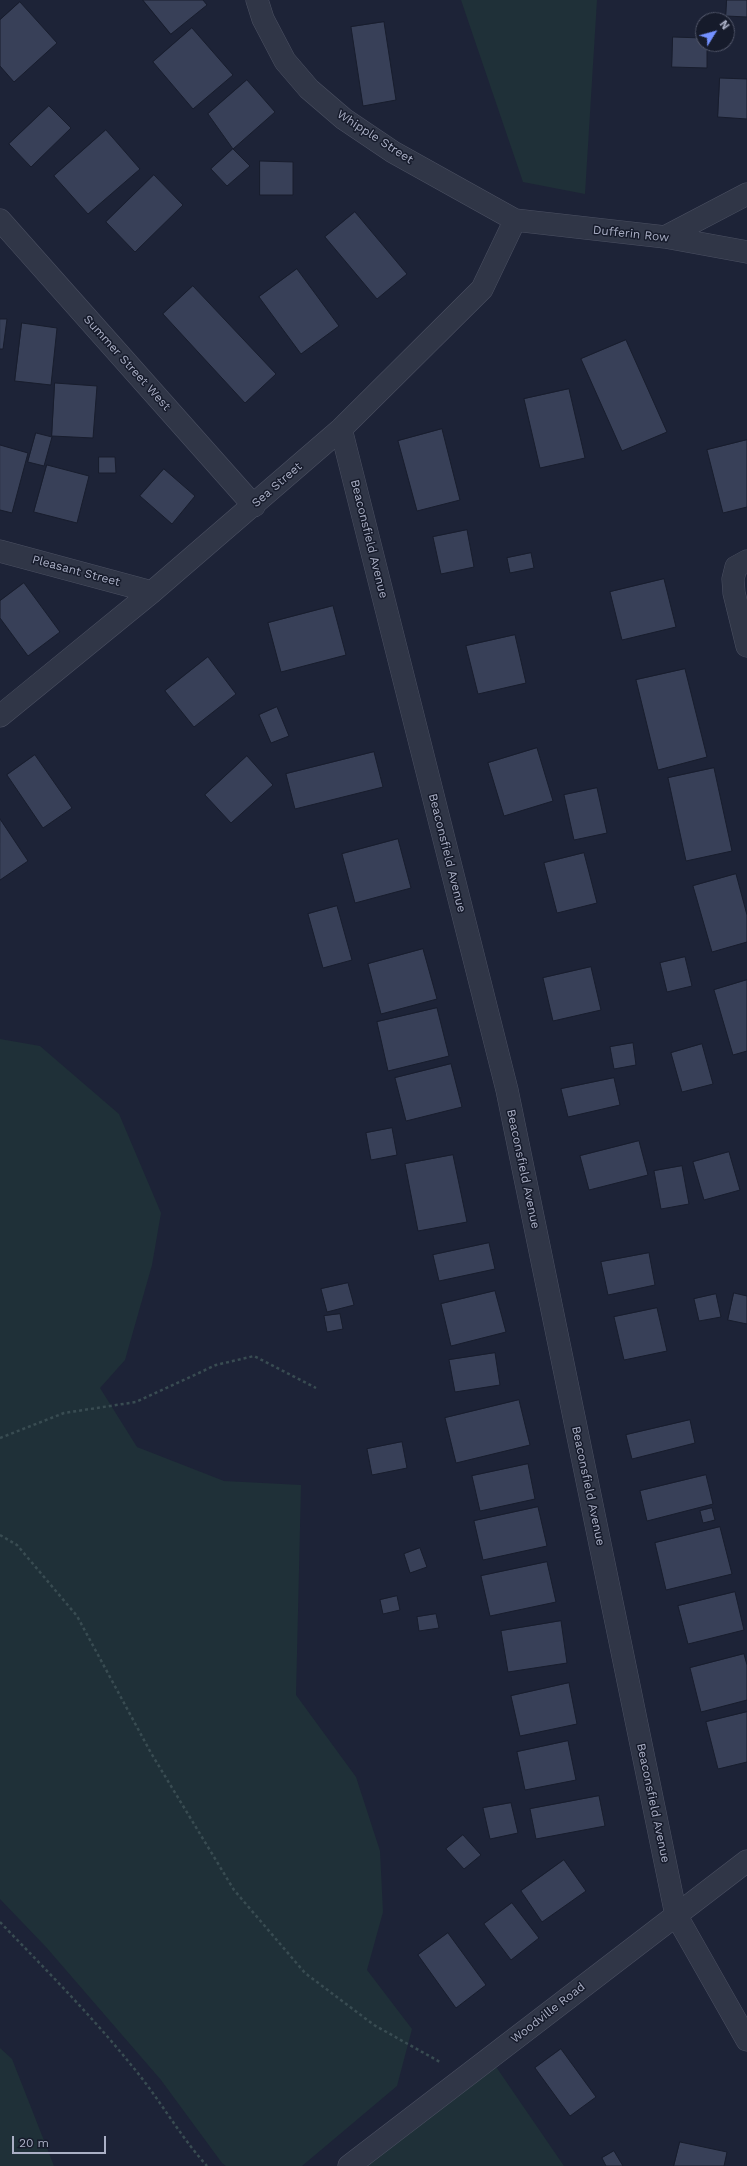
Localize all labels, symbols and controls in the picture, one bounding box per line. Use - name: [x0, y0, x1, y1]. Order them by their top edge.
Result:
- north arrow: [695, 12, 735, 52]
- text: N: [717, 18, 732, 32]
- street label: Whipple Street: [334, 107, 416, 167]
- street label: Dufferin Row: [592, 223, 670, 245]
- street label: Summer Street West: [80, 312, 174, 414]
- street label: Sea Street: [249, 459, 305, 511]
- street label: Beaconsfield Avenue: [347, 478, 391, 600]
- street label: Pleasant Street: [30, 552, 122, 590]
- street label: Beaconsfield Avenue: [425, 792, 469, 914]
- street label: Beaconsfield Avenue: [503, 1108, 543, 1230]
- street label: Beaconsfield Avenue: [568, 1425, 608, 1547]
- street label: Beaconsfield Avenue: [633, 1742, 673, 1864]
- street label: Woodville Road: [508, 1980, 588, 2046]
- scale bar: [14, 2128, 108, 2154]
- text: 20 m: [19, 2136, 49, 2150]

